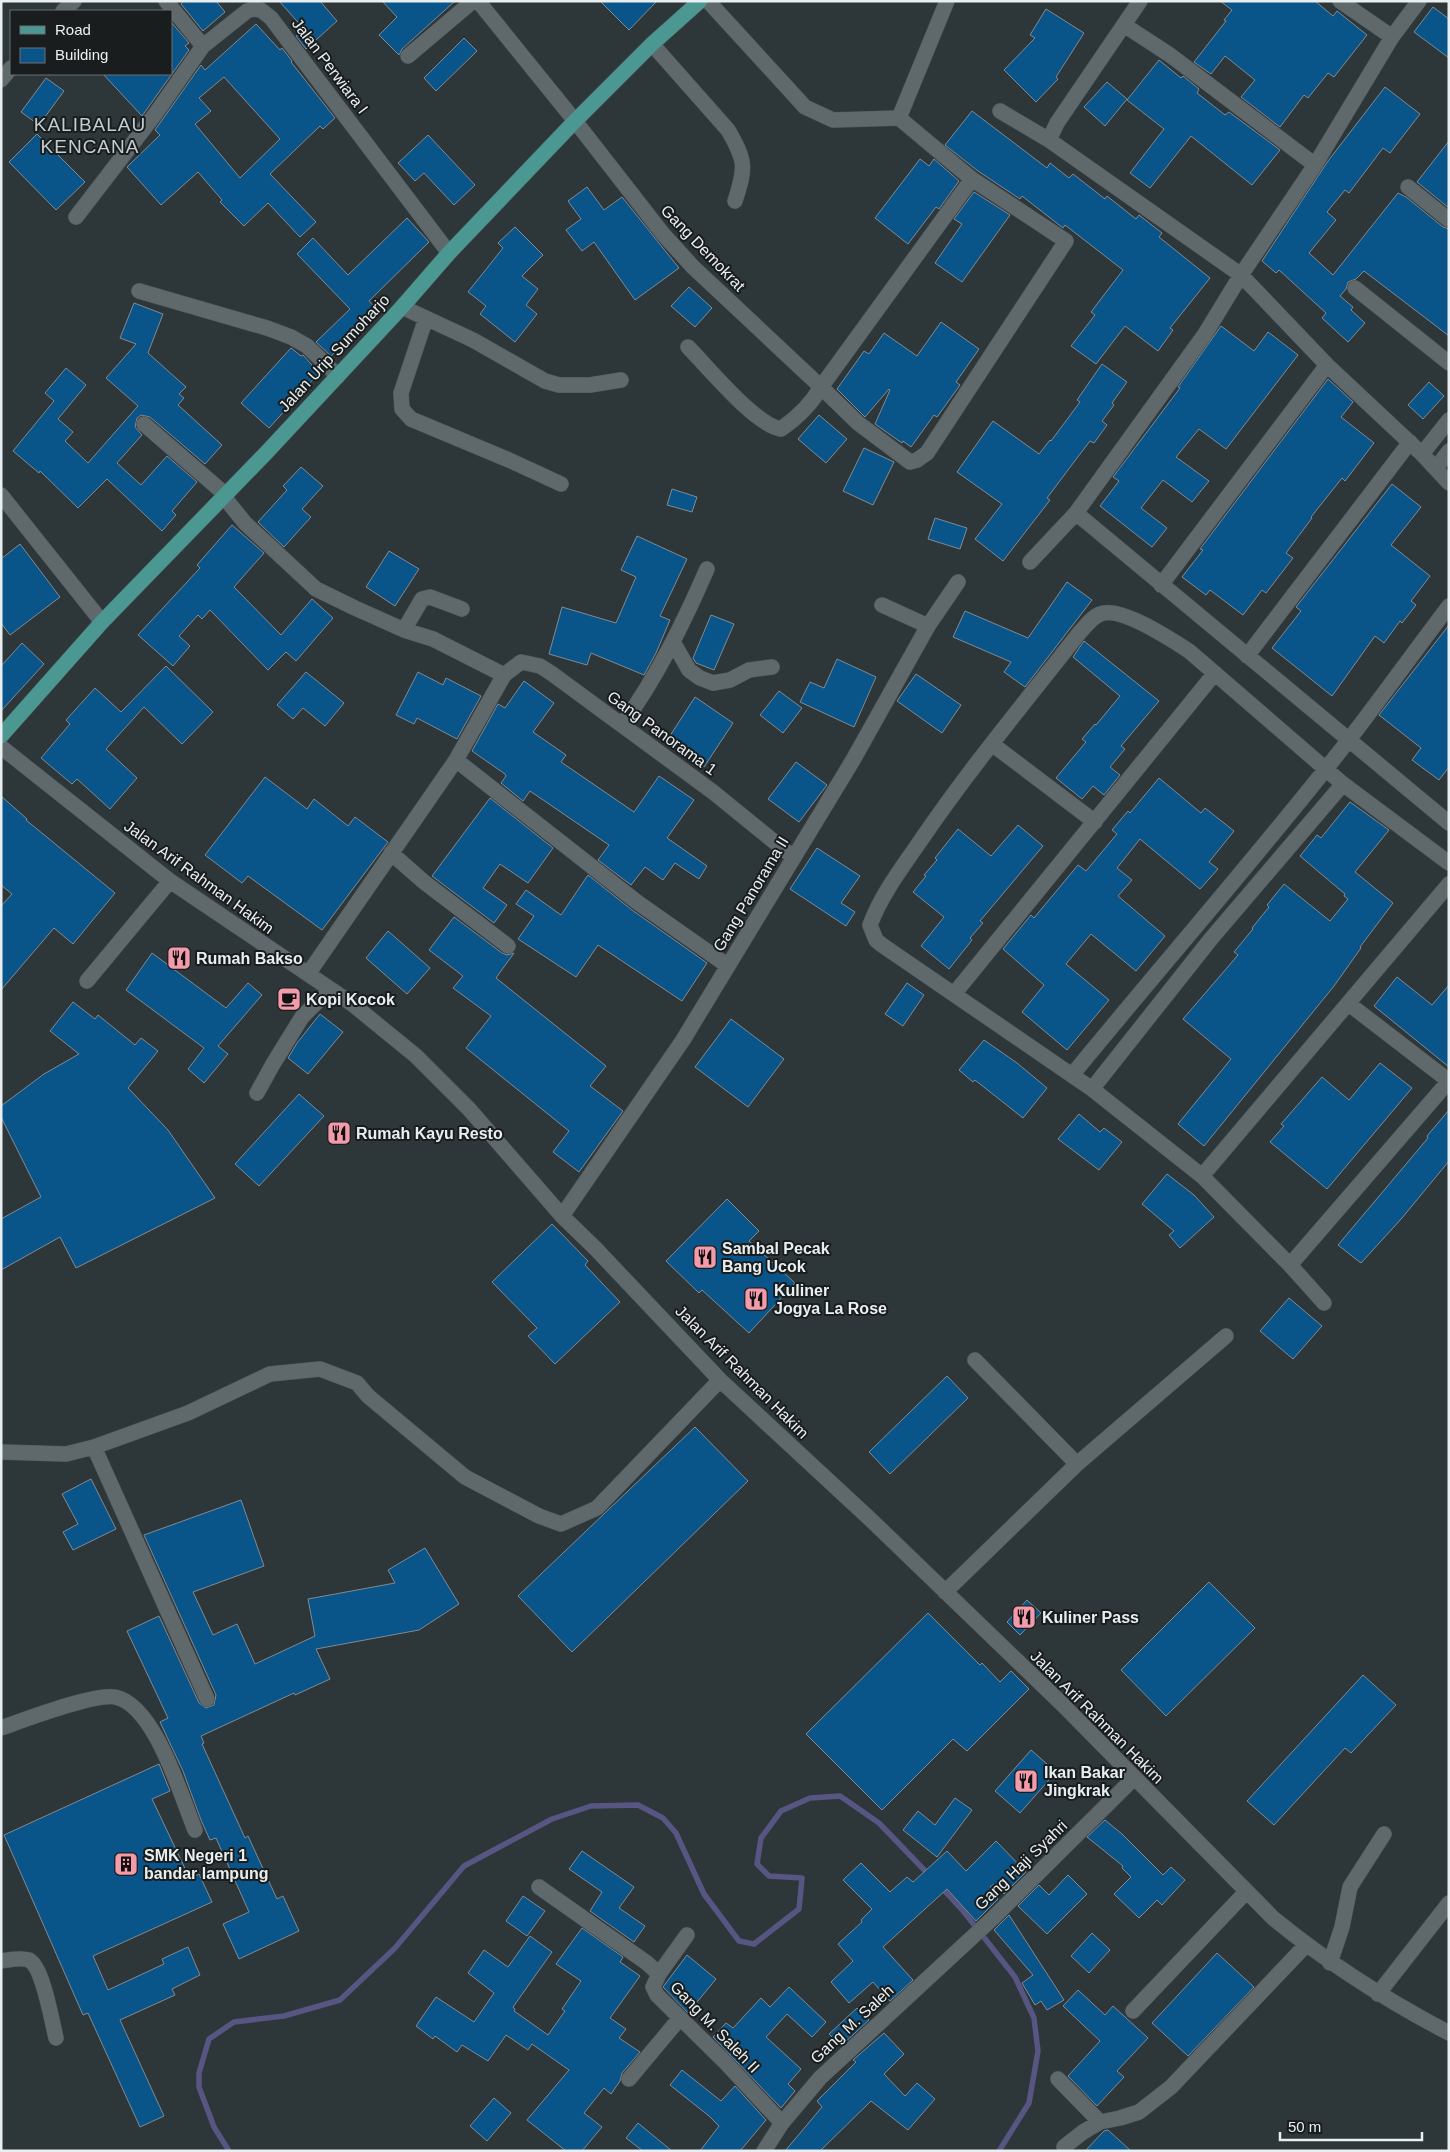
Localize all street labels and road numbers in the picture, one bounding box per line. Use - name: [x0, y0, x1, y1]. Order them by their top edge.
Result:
- street label: Jalan Perwiara I: [289, 15, 371, 117]
- street label: Gang Demokrat: [658, 201, 749, 295]
- street label: Jalan Urip Sumoharjo: [275, 291, 393, 415]
- street label: Gang Panorama 1: [604, 688, 720, 778]
- street label: Jalan Arif Rahman Hakim: [121, 817, 277, 937]
- street label: Gang Panorama II: [710, 834, 792, 954]
- street label: Jalan Arif Rahman Hakim: [672, 1302, 812, 1442]
- street label: Jalan Arif Rahman Hakim: [1027, 1647, 1167, 1787]
- street label: Gang Haji Syahri: [972, 1817, 1070, 1913]
- street label: Gang M. Saleh II: [667, 1978, 763, 2076]
- street label: Gang M. Saleh: [807, 1981, 897, 2067]

